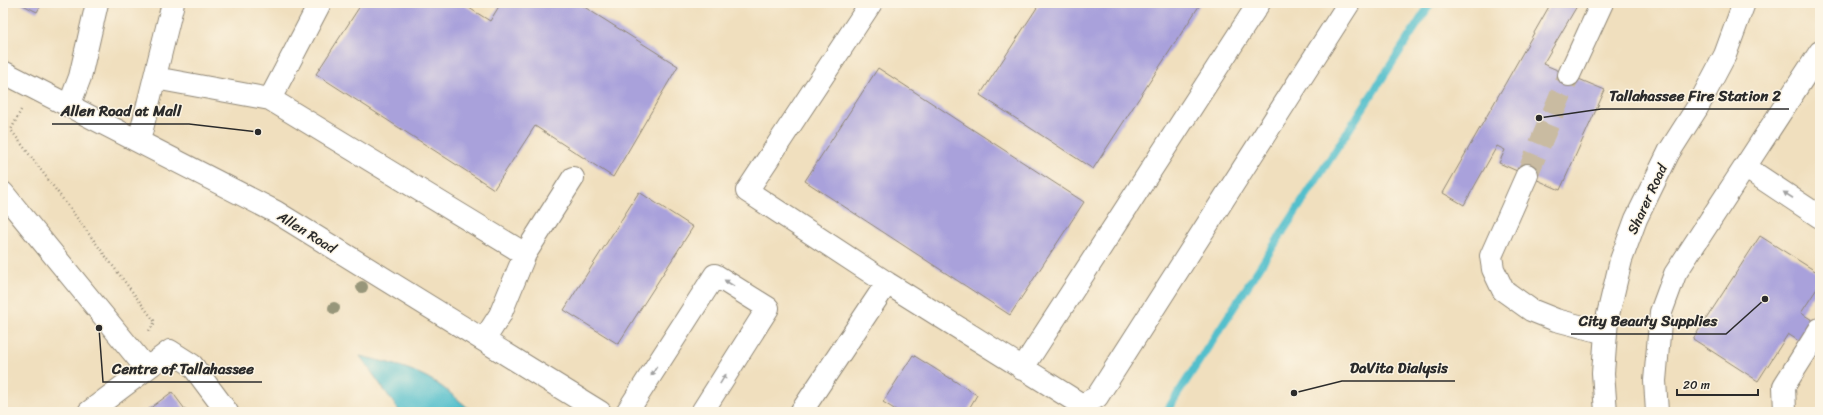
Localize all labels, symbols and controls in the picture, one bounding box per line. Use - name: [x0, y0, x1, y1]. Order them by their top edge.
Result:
- callout: Tallahassee Fire Station 2: [1601, 82, 1789, 109]
- text: Tallahassee Fire Station 2: [1609, 83, 1781, 109]
- callout: Allen Road at Mall: [52, 97, 189, 124]
- text: Allen Road at Mall: [60, 98, 182, 124]
- street label: Sharer Road: [1620, 158, 1675, 239]
- one-way arrow: [1782, 191, 1793, 199]
- street label: Allen Road: [271, 204, 343, 261]
- one-way arrow: [723, 280, 735, 287]
- callout: City Beauty Supplies: [1571, 307, 1726, 334]
- text: City Beauty Supplies: [1578, 308, 1718, 334]
- callout: DaVita Dialysis: [1342, 354, 1455, 381]
- callout: Centre of Tallahassee: [103, 355, 262, 382]
- text: DaVita Dialysis: [1350, 355, 1449, 381]
- text: Centre of Tallahassee: [111, 356, 254, 382]
- one-way arrow: [650, 366, 658, 376]
- scale bar: [1677, 371, 1758, 397]
- one-way arrow: [719, 373, 726, 385]
- text: 20 m: [1683, 374, 1710, 396]

